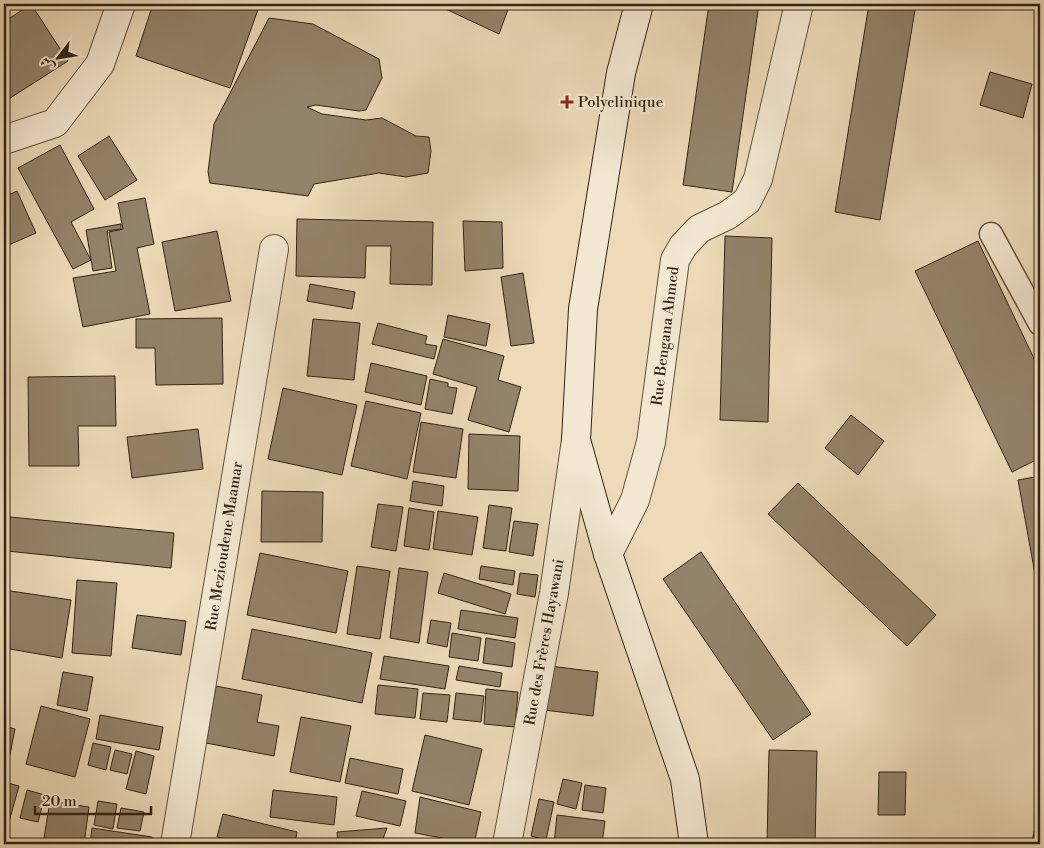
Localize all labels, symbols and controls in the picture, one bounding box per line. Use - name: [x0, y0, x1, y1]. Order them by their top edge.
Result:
- north arrow: [32, 32, 82, 82]
- text: ش: [36, 53, 59, 75]
- place label: Polyclinique: [578, 93, 663, 112]
- marker: Polyclinique: [560, 95, 574, 109]
- street label: Rue Bengana Ahmed: [648, 265, 684, 407]
- street label: Rue Mezioudene Maamar: [202, 460, 247, 632]
- street label: Rue des Frères Hayawani: [520, 557, 569, 727]
- scale bar: [35, 783, 151, 815]
- text: 20 m: [42, 792, 77, 811]

